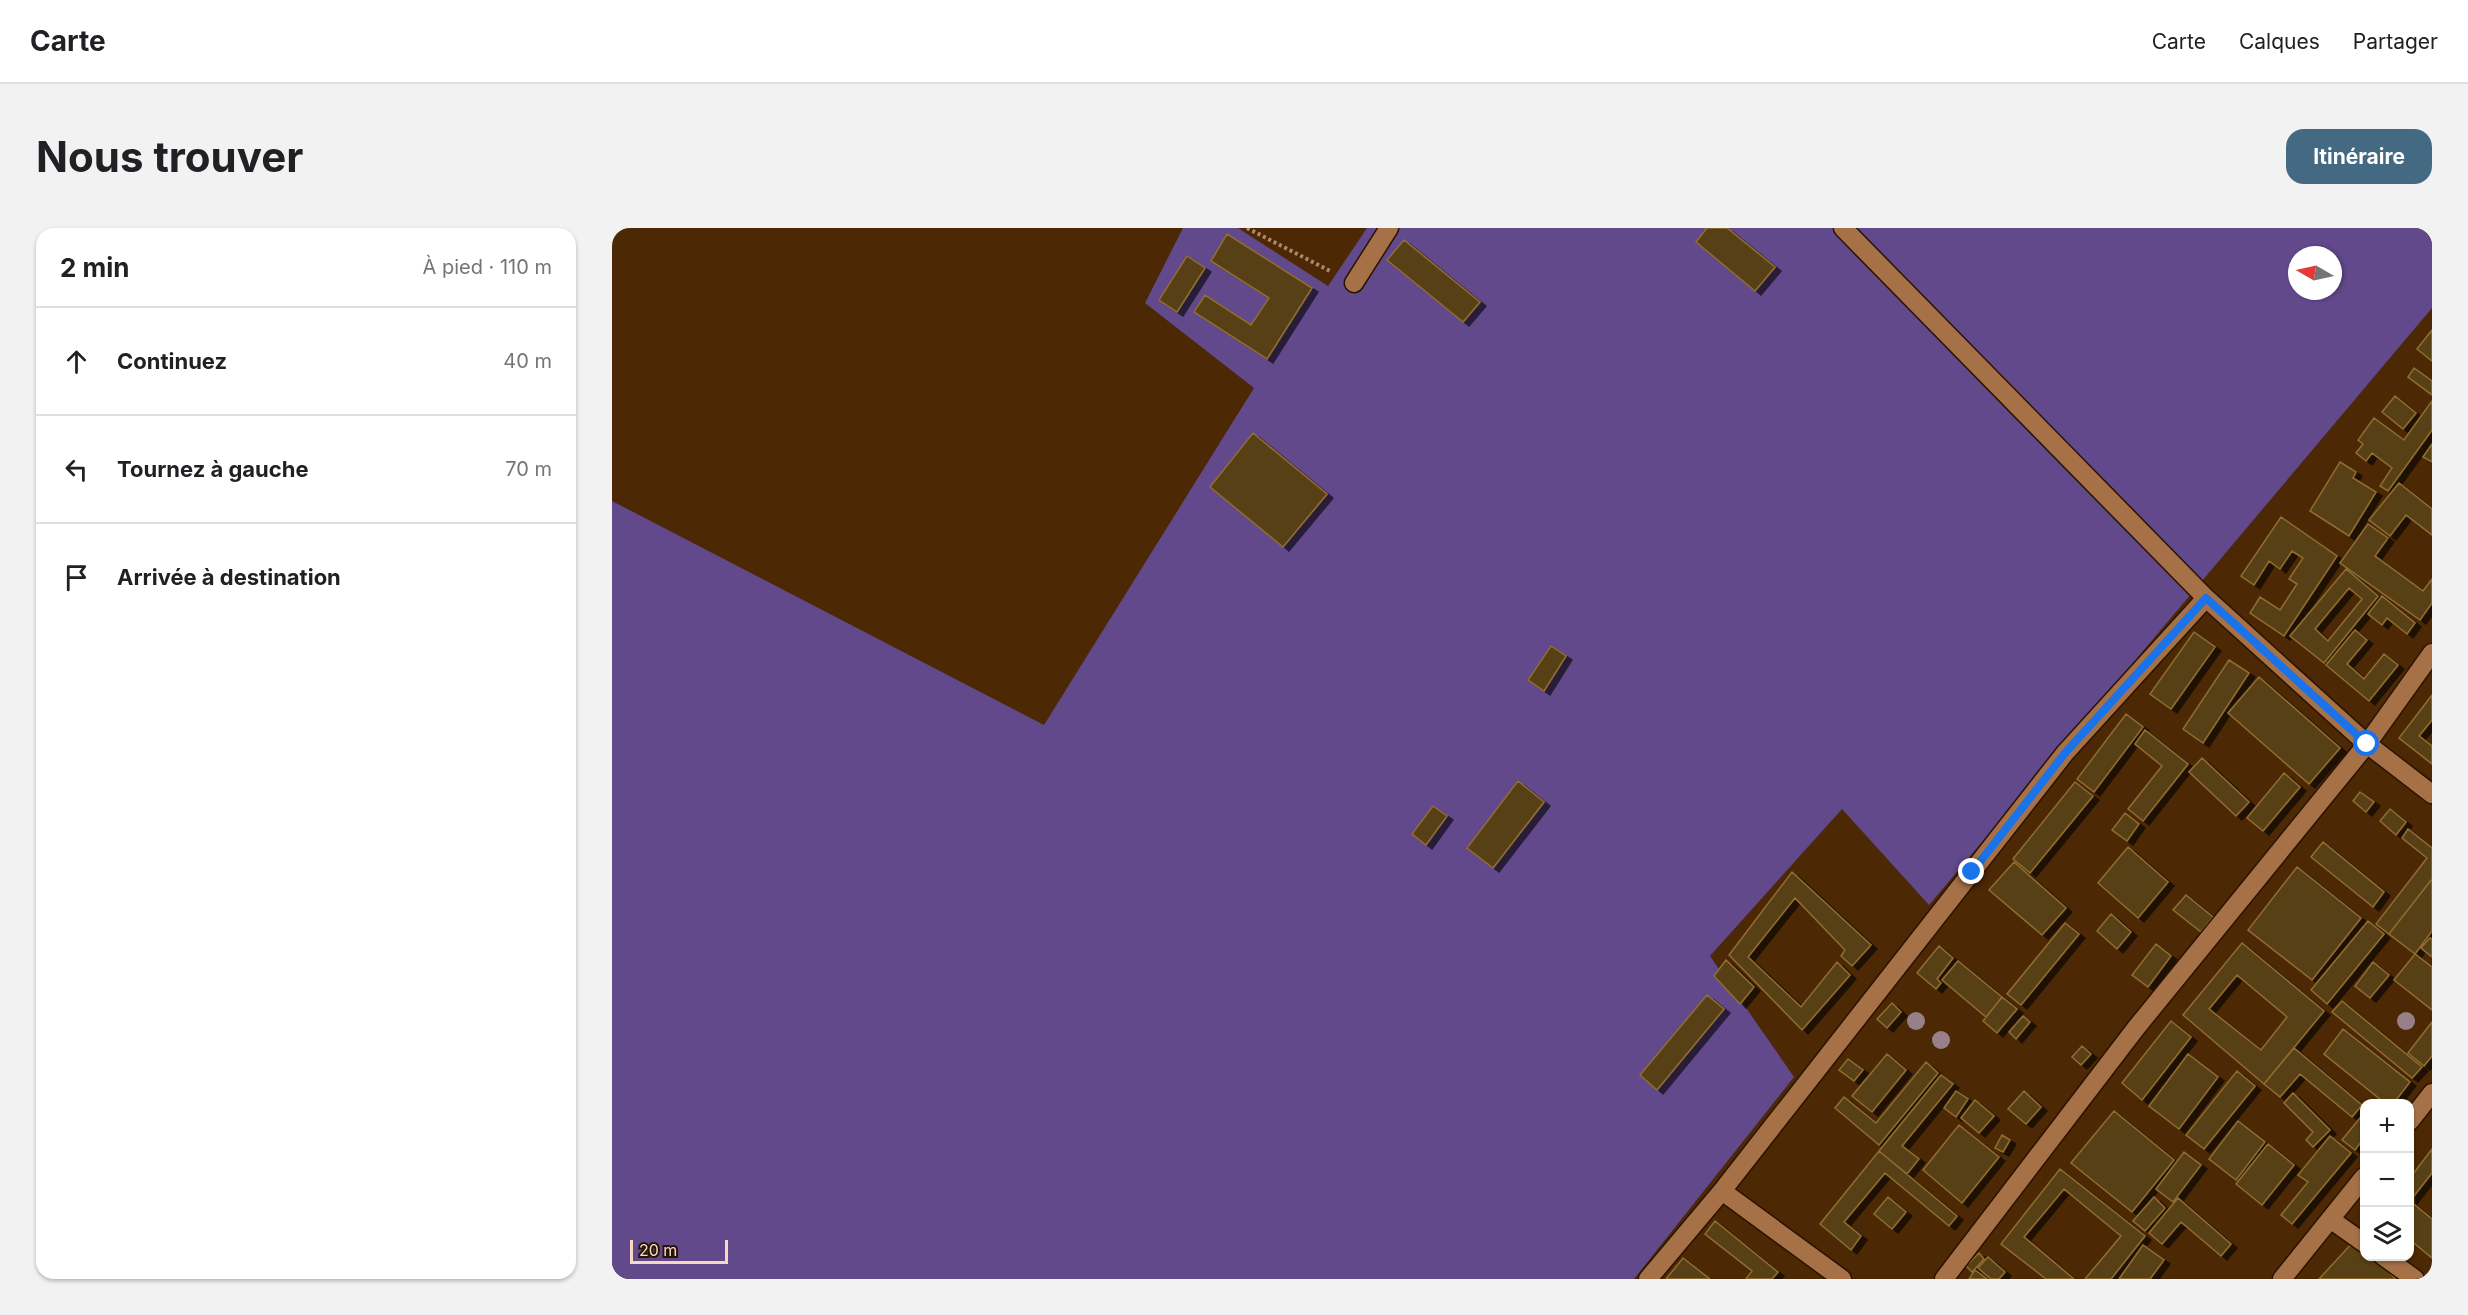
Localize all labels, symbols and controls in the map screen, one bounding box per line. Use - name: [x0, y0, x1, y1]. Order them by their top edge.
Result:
- text: Carte: [30, 24, 106, 58]
- text: Carte: [2152, 29, 2206, 54]
- text: Calques: [2239, 29, 2320, 54]
- text: Partager: [2353, 29, 2438, 54]
- button: Itinéraire: [2286, 129, 2432, 184]
- text: Nous trouver: [36, 131, 303, 182]
- north arrow: [2288, 246, 2342, 300]
- text: 2 min: [60, 252, 130, 283]
- text: À pied · 110 m: [423, 255, 552, 279]
- icon: ahead: [60, 345, 93, 378]
- text: Continuez: [117, 348, 227, 374]
- text: 40 m: [503, 349, 552, 373]
- icon: left: [60, 453, 93, 486]
- text: Tournez à gauche: [117, 456, 309, 482]
- text: 70 m: [505, 457, 552, 481]
- icon: arrive: [60, 561, 93, 594]
- text: Arrivée à destination: [117, 564, 341, 590]
- route start: [2353, 730, 2379, 756]
- route end: [1958, 858, 1984, 884]
- map controls: [2360, 1099, 2414, 1261]
- button: +: [2360, 1099, 2414, 1153]
- button: −: [2360, 1153, 2414, 1207]
- button: layers: [2360, 1207, 2414, 1261]
- scale bar: [630, 1237, 728, 1264]
- text: 20 m: [639, 1240, 677, 1260]

